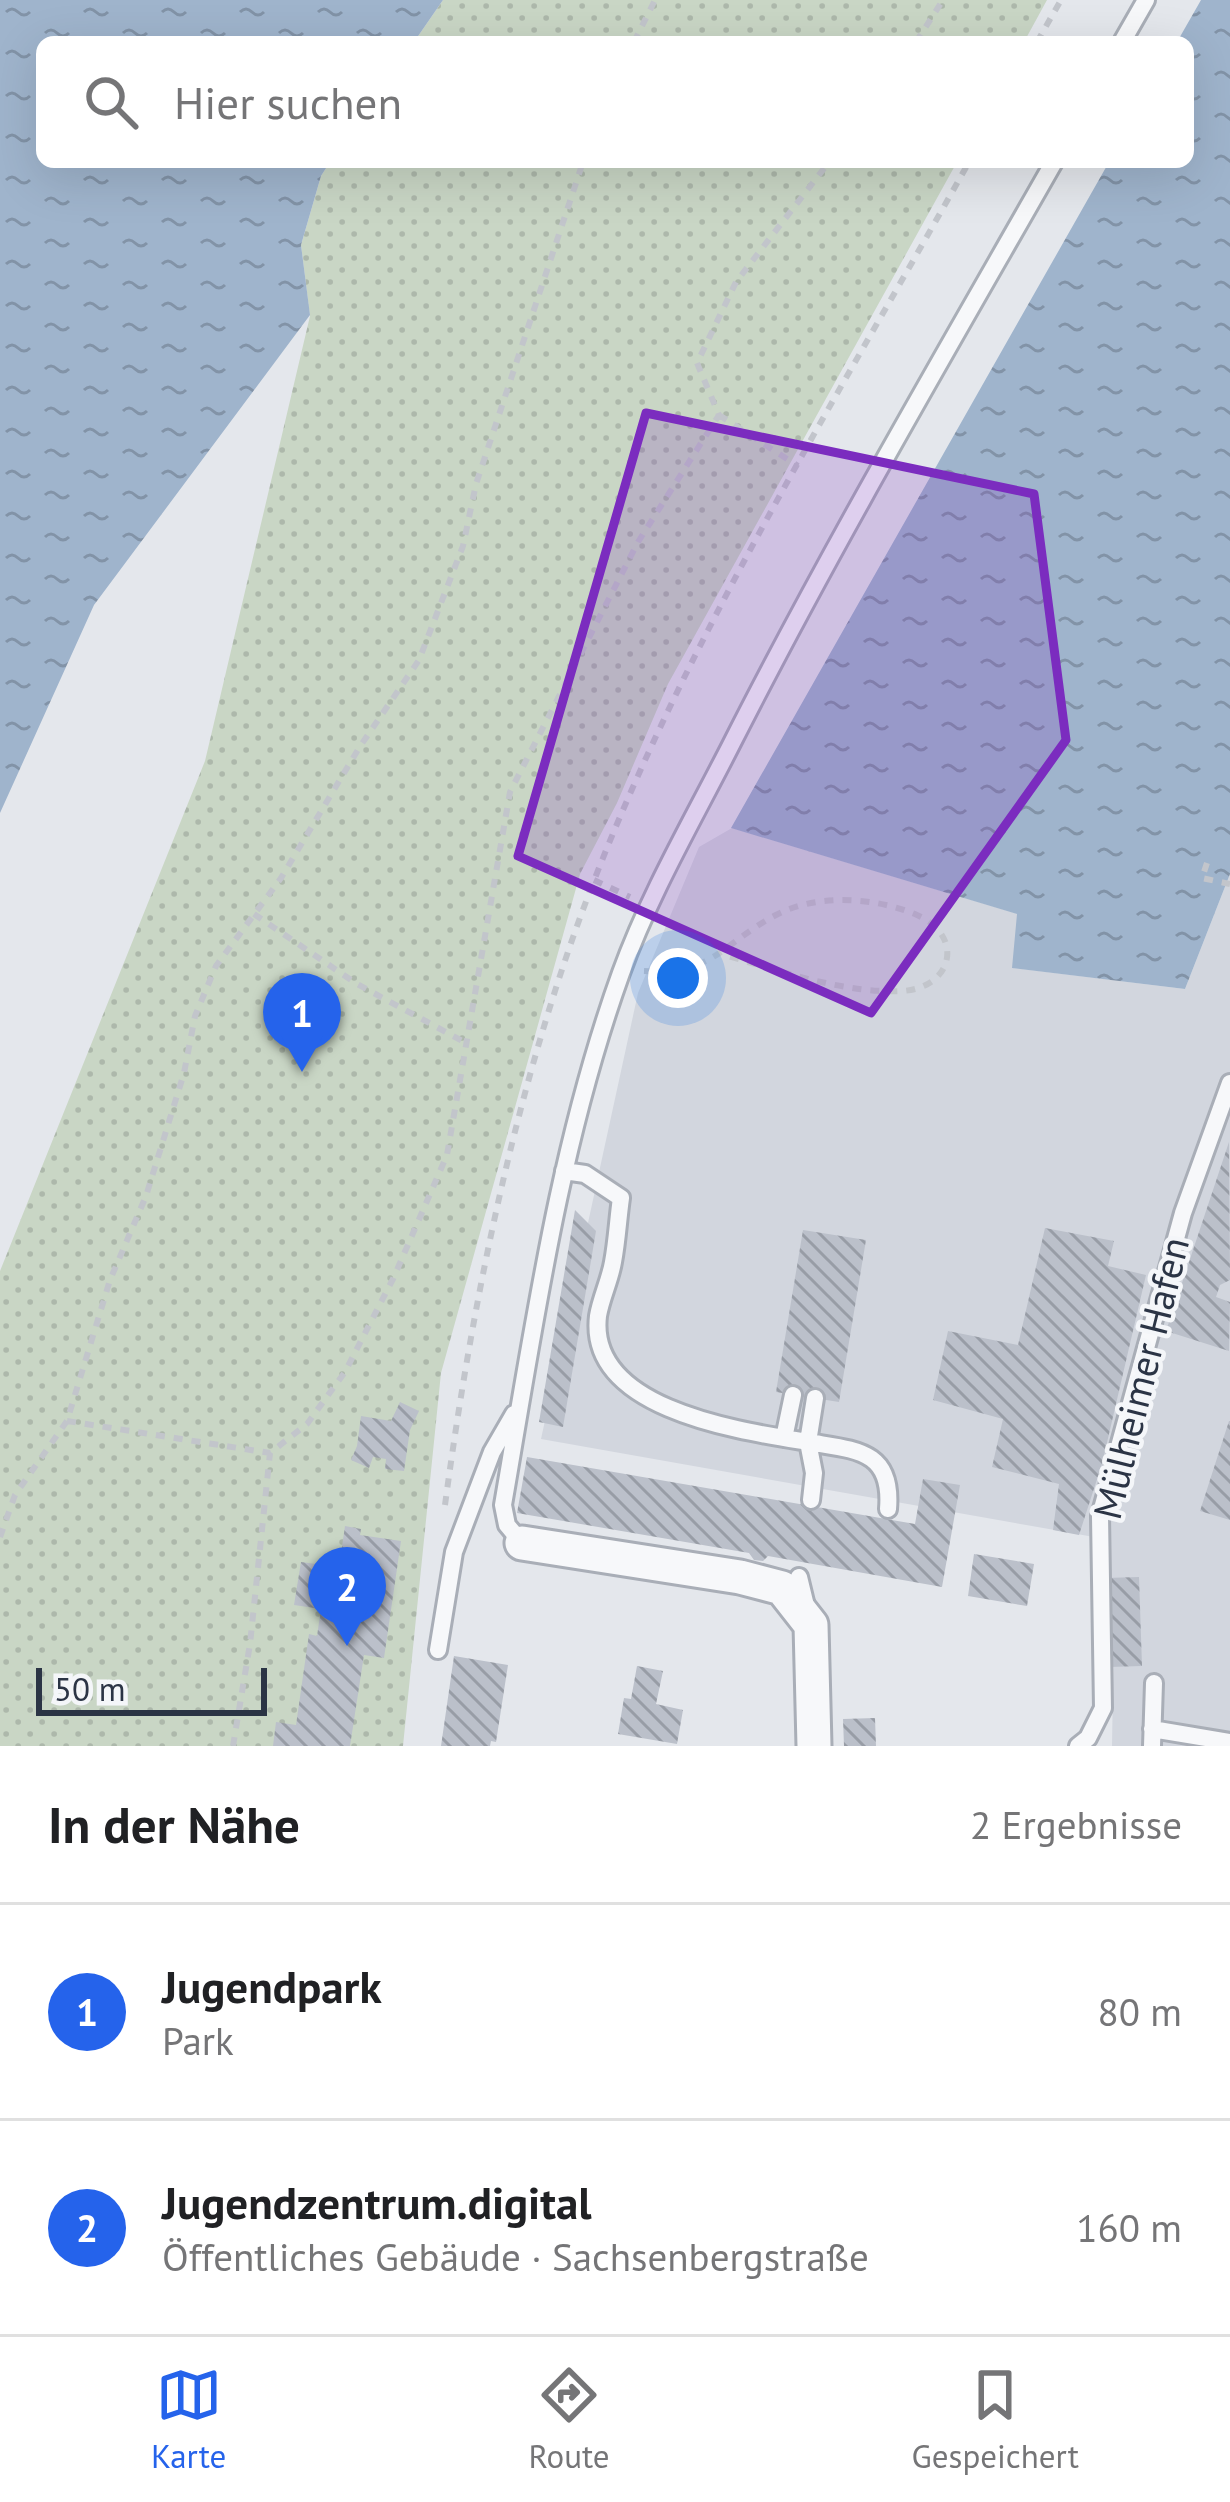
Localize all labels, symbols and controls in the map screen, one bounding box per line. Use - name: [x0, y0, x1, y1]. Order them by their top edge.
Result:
- search box: [36, 36, 1194, 168]
- icon: search: [78, 69, 144, 135]
- text: Hier suchen: [174, 73, 402, 131]
- your location: [648, 948, 708, 1008]
- pin: 1: [263, 973, 341, 1072]
- street label: Mülheimer Hafen: [1081, 1232, 1200, 1524]
- pin: 2: [308, 1547, 386, 1646]
- scale bar: [36, 1662, 267, 1715]
- text: 50 m: [54, 1667, 126, 1710]
- text: In der Nähe: [48, 1791, 300, 1857]
- text: 2 Ergebnisse: [970, 1799, 1182, 1850]
- text: Jugendpark: [162, 1957, 382, 2015]
- text: 1: [76, 1986, 98, 2037]
- text: 80 m: [1097, 1986, 1182, 2037]
- text: Park: [162, 2015, 234, 2066]
- text: Jugendzentrum.digital: [162, 2173, 591, 2231]
- text: 2: [76, 2202, 98, 2253]
- text: 160 m: [1076, 2202, 1182, 2253]
- text: Öffentliches Gebäude · Sachsenbergstraße: [162, 2231, 869, 2282]
- tab: Karte: [151, 2362, 226, 2477]
- tab: Route: [528, 2362, 610, 2477]
- tab: Gespeichert: [912, 2362, 1079, 2477]

